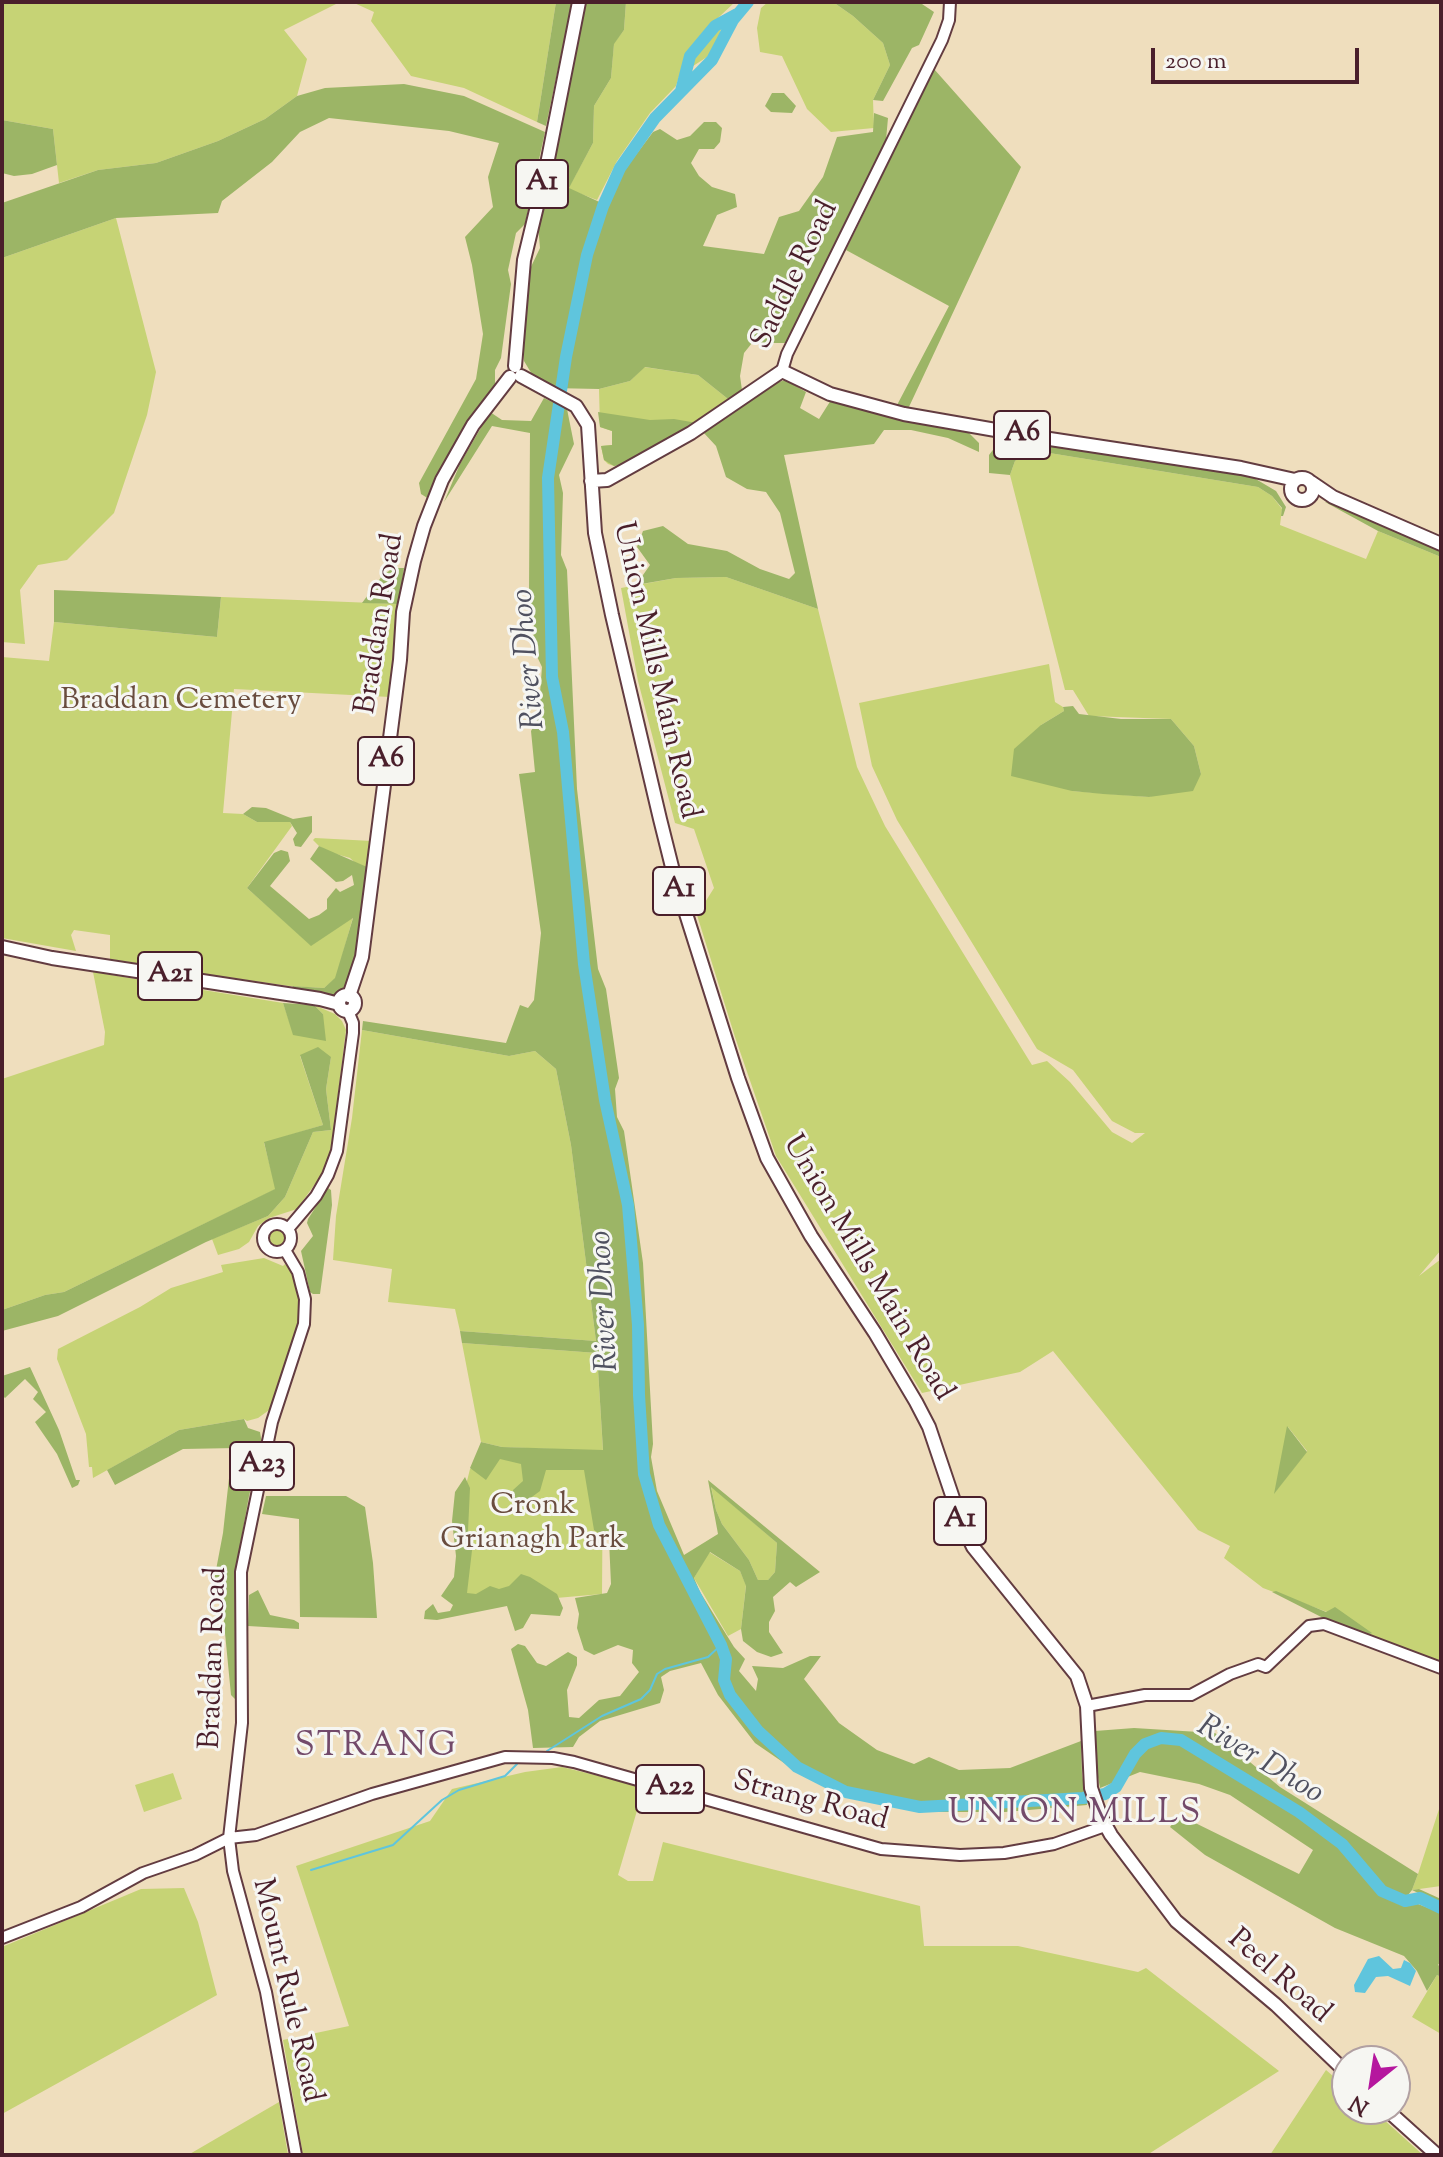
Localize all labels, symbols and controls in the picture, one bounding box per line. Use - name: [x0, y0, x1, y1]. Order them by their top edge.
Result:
- scale bar: [1155, 32, 1363, 82]
- text: 200 m: [1165, 45, 1227, 79]
- road number: A1: [516, 160, 568, 208]
- street label: Saddle Road: [746, 196, 848, 356]
- road number: A6: [994, 411, 1050, 459]
- street label: Union Mills Main Road: [602, 519, 706, 823]
- street label: Braddan Road: [350, 531, 414, 717]
- water label: River Dhoo: [506, 587, 556, 731]
- park label: Braddan Cemetery: [60, 685, 302, 721]
- road number: A6: [358, 737, 414, 785]
- road number: A1: [653, 867, 705, 915]
- road number: A21: [138, 952, 202, 1000]
- street label: Union Mills Main Road: [772, 1130, 960, 1408]
- water label: River Dhoo: [584, 1230, 630, 1372]
- road number: A23: [230, 1442, 294, 1490]
- park label: Cronk Grianagh Park: [440, 1490, 626, 1560]
- road number: A1: [934, 1497, 986, 1545]
- street label: Braddan Road: [195, 1566, 237, 1750]
- water label: River Dhoo: [1189, 1709, 1329, 1815]
- district label: STRANG: [294, 1729, 458, 1769]
- road number: A22: [636, 1765, 704, 1813]
- street label: Strang Road: [728, 1765, 892, 1841]
- district label: UNION MILLS: [948, 1796, 1202, 1836]
- street label: Mount Rule Road: [242, 1876, 328, 2106]
- street label: Peel Road: [1219, 1923, 1337, 2033]
- north arrow: [1331, 2045, 1411, 2125]
- text: N: [1344, 2086, 1376, 2122]

